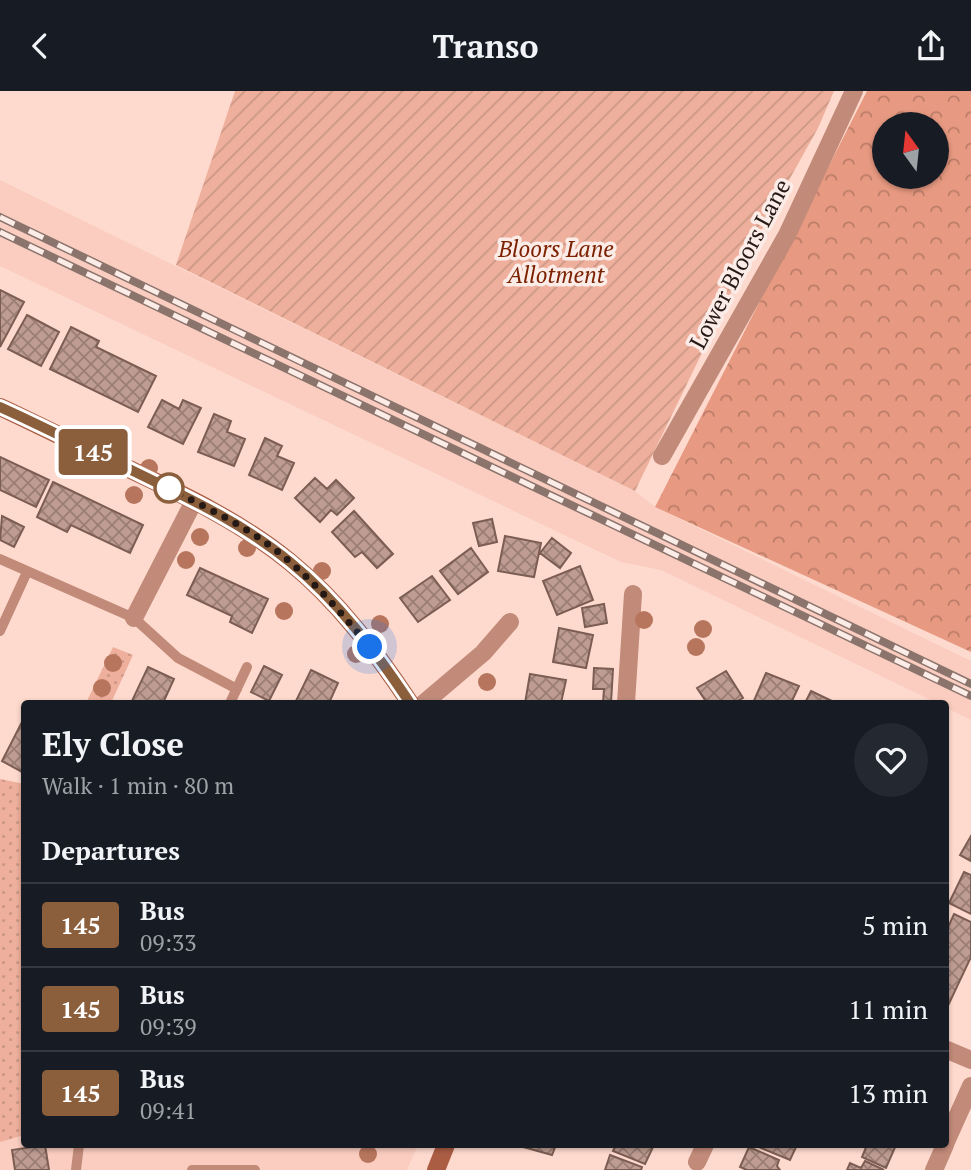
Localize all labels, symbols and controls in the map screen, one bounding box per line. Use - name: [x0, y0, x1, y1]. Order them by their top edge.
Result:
- text: Transo: [432, 25, 539, 67]
- icon: back: [21, 27, 59, 65]
- icon: share: [912, 27, 950, 65]
- north arrow: [872, 112, 948, 189]
- map controls: [872, 112, 949, 189]
- street label: Lower Bloors Lane: [682, 174, 797, 354]
- park label: Bloors Lane Allotment: [497, 233, 614, 290]
- line badge: 145: [53, 429, 133, 475]
- text: 145: [73, 436, 113, 468]
- unlabelled marker: [154, 473, 184, 503]
- your location: [352, 629, 387, 664]
- text: Ely Close: [42, 722, 184, 765]
- button: heart: [854, 723, 928, 797]
- text: Walk · 1 min · 80 m: [42, 770, 234, 801]
- text: Departures: [42, 833, 180, 867]
- text: Bus: [140, 893, 185, 927]
- text: 5 min: [862, 908, 928, 942]
- text: 145: [60, 909, 101, 941]
- text: 09:33: [140, 927, 197, 958]
- text: Bus: [140, 977, 185, 1011]
- text: 11 min: [848, 992, 928, 1026]
- text: 145: [60, 993, 101, 1025]
- text: 09:39: [140, 1011, 197, 1042]
- text: Bus: [140, 1061, 185, 1095]
- text: 13 min: [848, 1076, 928, 1110]
- text: 145: [60, 1077, 101, 1109]
- text: 09:41: [140, 1095, 197, 1126]

